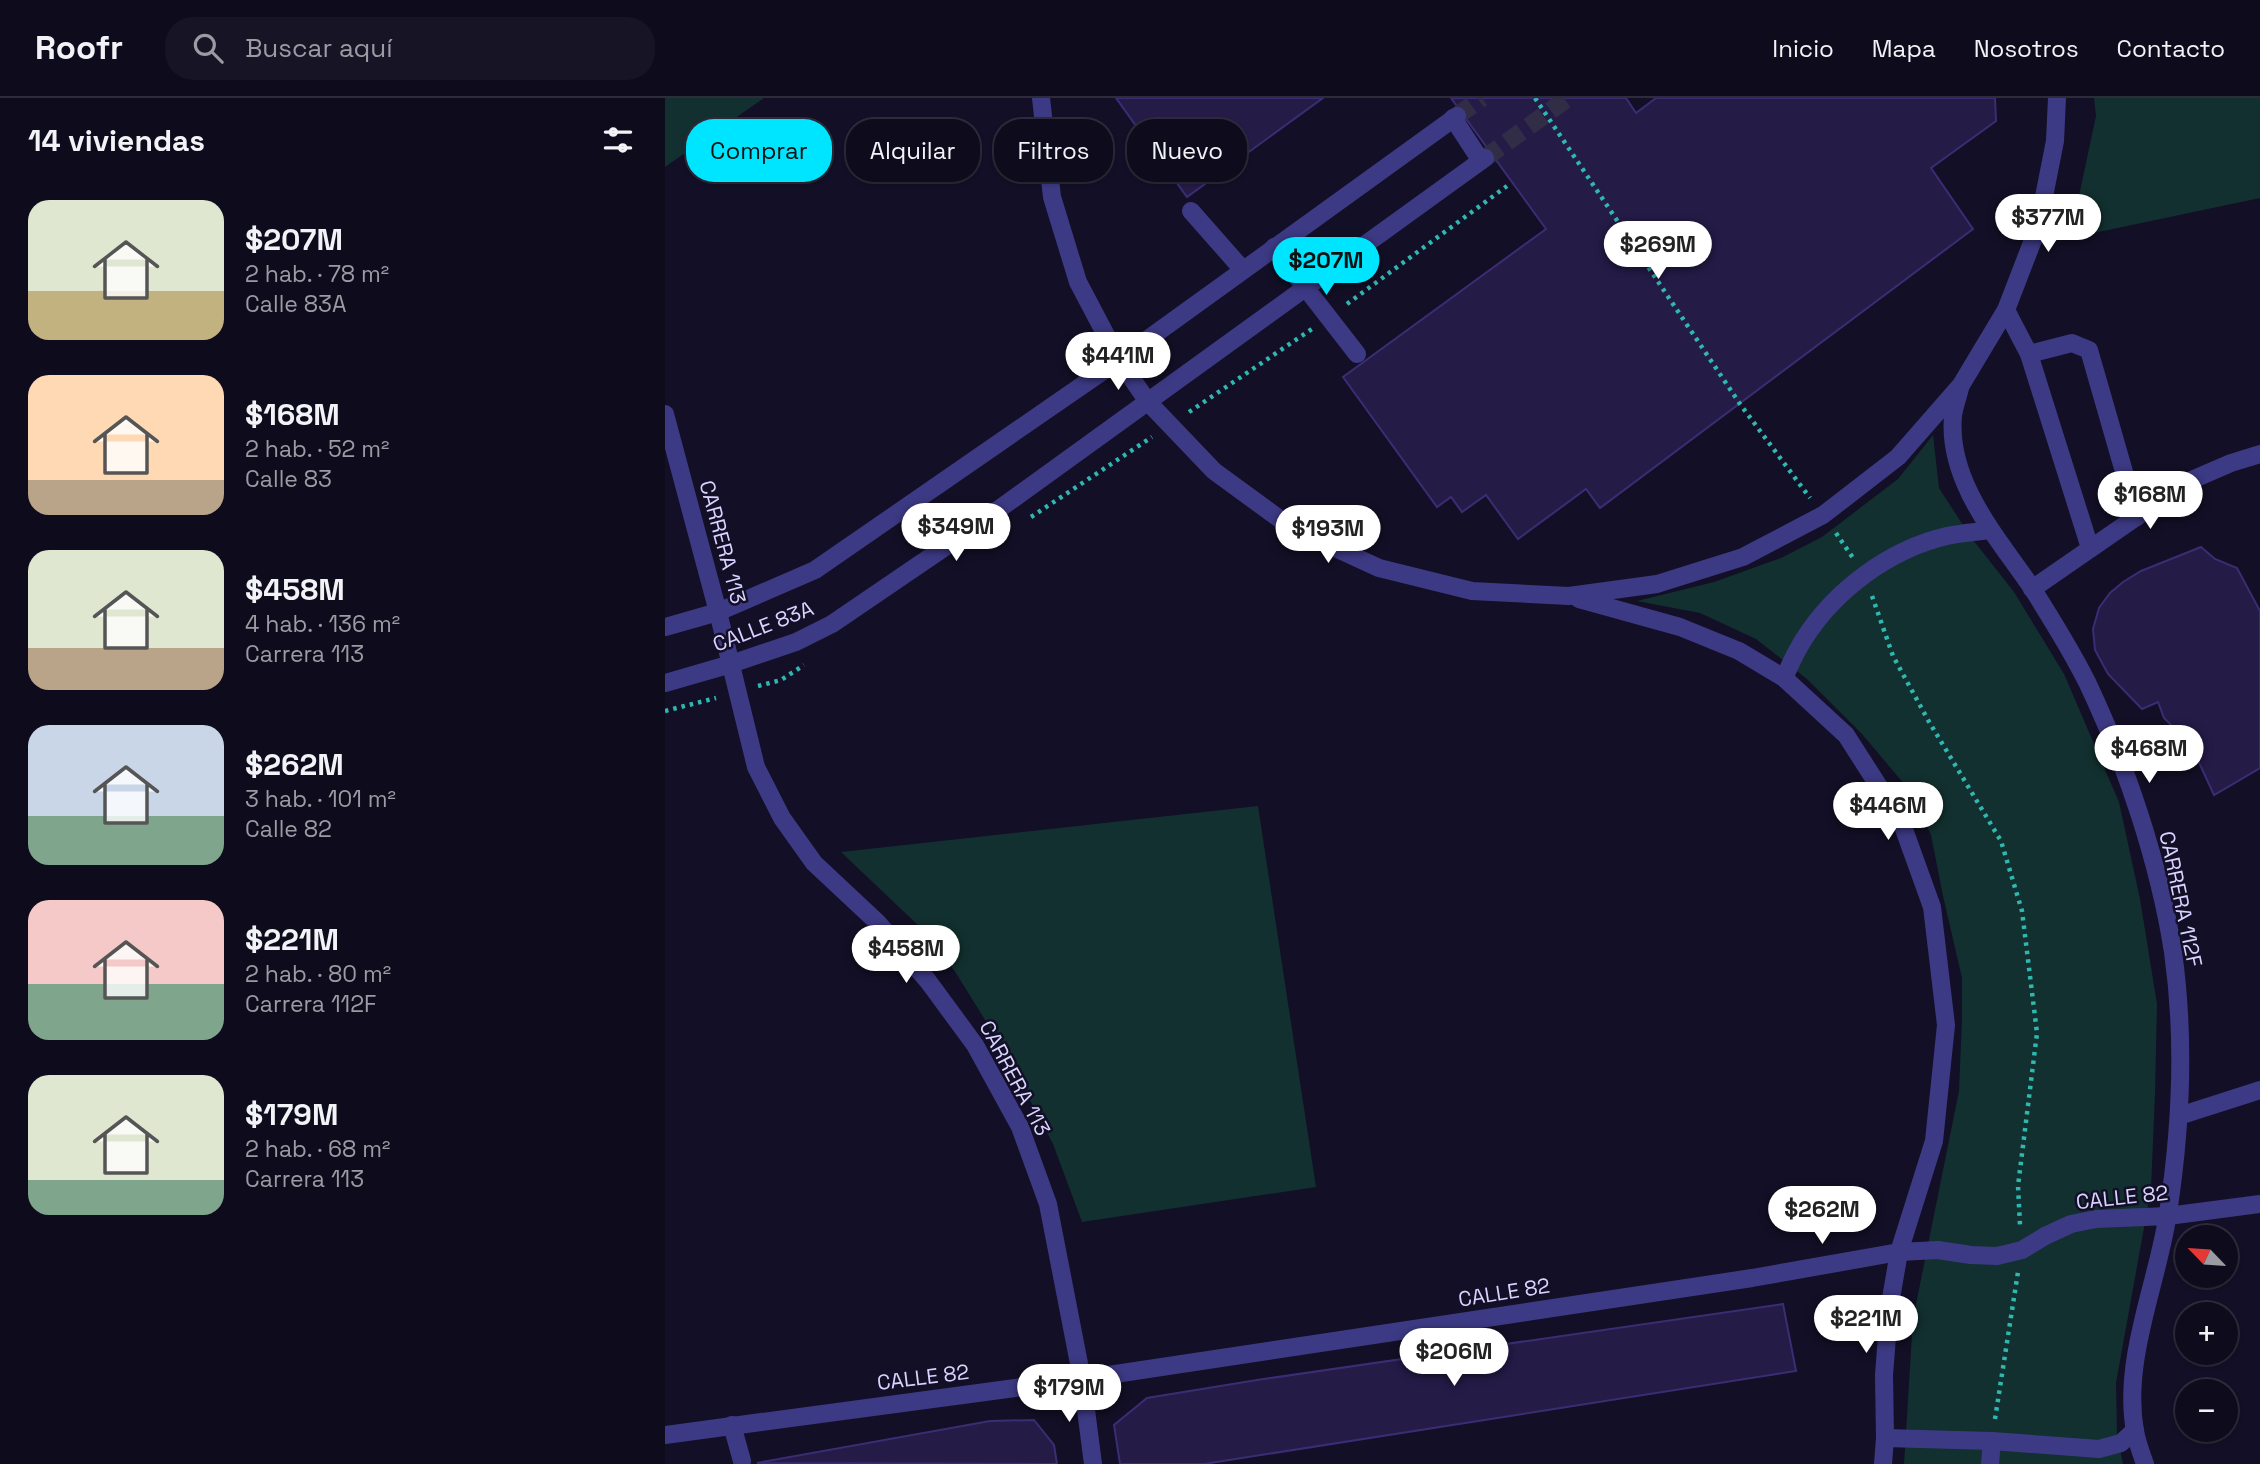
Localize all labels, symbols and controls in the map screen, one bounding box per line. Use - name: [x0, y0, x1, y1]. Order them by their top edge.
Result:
- search box: [165, 17, 655, 80]
- text: Roofr: [35, 27, 123, 69]
- icon: search: [189, 29, 227, 67]
- text: Buscar aquí: [245, 31, 393, 65]
- text: Inicio: [1772, 33, 1834, 64]
- text: Mapa: [1872, 33, 1936, 64]
- text: Nosotros: [1974, 33, 2079, 64]
- text: Contacto: [2117, 33, 2225, 64]
- chip: Comprar: [686, 119, 832, 182]
- chip: Alquilar: [846, 119, 980, 182]
- chip: Filtros: [994, 119, 1113, 182]
- chip: Nuevo: [1127, 119, 1247, 182]
- text: 14 viviendas: [28, 121, 205, 160]
- icon: filters: [599, 121, 637, 159]
- pin: $377M: [1999, 194, 2097, 254]
- text: $377M: [2011, 202, 2085, 232]
- text: $207M: [245, 220, 343, 259]
- pin: $269M: [1609, 222, 1707, 281]
- icon: home: [84, 228, 168, 312]
- text: $269M: [1620, 229, 1696, 259]
- pin: $207M: [1277, 238, 1375, 297]
- text: $207M: [1288, 245, 1364, 275]
- text: 2 hab. · 78 m²: [245, 259, 389, 289]
- text: Calle 83A: [245, 289, 347, 319]
- pin: $441M: [1069, 332, 1167, 392]
- text: $441M: [1081, 340, 1155, 370]
- text: $168M: [245, 395, 340, 434]
- icon: home: [84, 403, 168, 487]
- text: 2 hab. · 52 m²: [245, 434, 390, 464]
- text: Calle 83: [245, 464, 332, 494]
- pin: $168M: [2101, 472, 2199, 531]
- street label: CARRERA 113: [694, 477, 752, 607]
- text: $168M: [2114, 479, 2186, 509]
- pin: $349M: [907, 504, 1005, 563]
- pin: $193M: [1279, 505, 1377, 565]
- text: $349M: [917, 511, 995, 541]
- text: $193M: [1292, 513, 1364, 543]
- text: $458M: [245, 570, 345, 609]
- icon: home: [84, 578, 168, 662]
- street label: CALLE 83A: [709, 594, 817, 658]
- text: 4 hab. · 136 m²: [245, 609, 400, 639]
- text: Carrera 113: [245, 639, 364, 669]
- pin: $468M: [2100, 726, 2198, 785]
- text: $468M: [2111, 733, 2187, 763]
- text: $262M: [245, 745, 344, 784]
- icon: home: [84, 753, 168, 837]
- pin: $446M: [1839, 782, 1937, 842]
- text: 3 hab. · 101 m²: [245, 784, 396, 814]
- text: $446M: [1849, 790, 1927, 820]
- text: Calle 82: [245, 814, 332, 844]
- street label: CARRERA 112F: [2153, 829, 2209, 969]
- text: $221M: [245, 920, 339, 959]
- pin: $458M: [857, 926, 955, 985]
- icon: home: [84, 928, 168, 1012]
- text: $458M: [868, 933, 944, 963]
- text: 2 hab. · 80 m²: [245, 959, 391, 989]
- text: Carrera 112F: [245, 989, 376, 1019]
- street label: CARRERA 113: [973, 1016, 1057, 1140]
- text: $179M: [245, 1095, 338, 1134]
- icon: home: [84, 1103, 168, 1187]
- text: 2 hab. · 68 m²: [245, 1134, 390, 1164]
- text: Carrera 113: [245, 1164, 364, 1194]
- street label: CALLE 82: [2075, 1179, 2169, 1215]
- pin: $262M: [1773, 1186, 1871, 1246]
- text: $262M: [1784, 1194, 1860, 1224]
- north arrow: [2175, 1225, 2238, 1288]
- map controls: [2175, 1225, 2238, 1442]
- street label: CALLE 82: [1456, 1271, 1552, 1313]
- pin: $221M: [1817, 1296, 1915, 1355]
- button: +: [2175, 1302, 2238, 1365]
- text: $221M: [1830, 1303, 1902, 1333]
- pin: $206M: [1405, 1328, 1503, 1388]
- text: $206M: [1415, 1336, 1493, 1366]
- street label: CALLE 82: [875, 1358, 971, 1396]
- pin: $179M: [1020, 1364, 1118, 1424]
- text: $179M: [1033, 1372, 1105, 1402]
- button: −: [2175, 1379, 2238, 1442]

